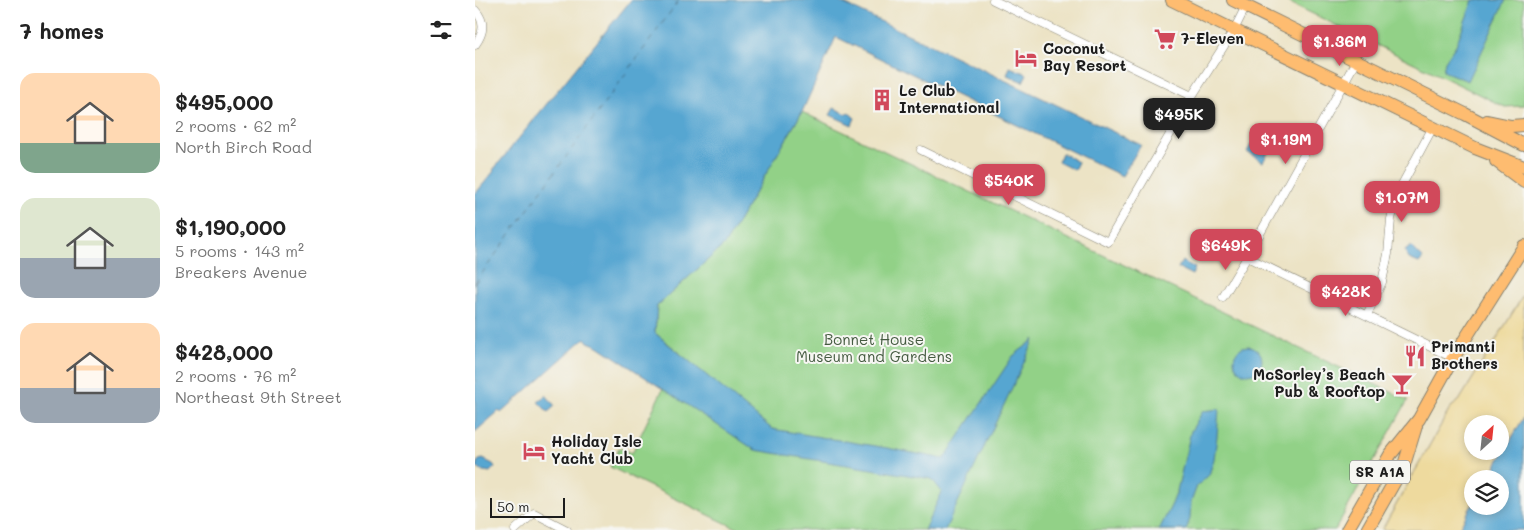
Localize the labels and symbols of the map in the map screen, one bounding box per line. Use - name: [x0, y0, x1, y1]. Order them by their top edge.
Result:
- pin: $1.36M: [1299, 24, 1381, 67]
- supermarket icon: 7-Eleven: [1152, 26, 1178, 52]
- place label: 7-Eleven: [1181, 28, 1244, 48]
- place label: Coconut Bay Resort: [1043, 38, 1127, 75]
- hotel icon: Coconut Bay Resort: [1013, 45, 1039, 71]
- place label: Le Club International: [899, 80, 999, 117]
- building icon: Le Club International: [869, 87, 895, 113]
- pin: $495K: [1144, 98, 1214, 140]
- pin: $1.19M: [1245, 122, 1327, 165]
- pin: $540K: [974, 164, 1044, 206]
- pin: $1.07M: [1361, 180, 1443, 223]
- pin: $649K: [1191, 228, 1261, 271]
- pin: $428K: [1311, 274, 1381, 317]
- park label: Bonnet House Museum and Gardens: [796, 329, 952, 366]
- place label: Primanti Brothers: [1431, 336, 1498, 373]
- restaurant icon: Primanti Brothers: [1402, 343, 1428, 369]
- place label: McSorley’s Beach Pub & Rooftop: [1253, 364, 1385, 401]
- bar icon: McSorley’s Beach Pub & Rooftop: [1389, 371, 1415, 397]
- north arrow: [1464, 415, 1509, 460]
- place label: Holiday Isle Yacht Club: [551, 431, 642, 468]
- hotel icon: Holiday Isle Yacht Club: [521, 438, 547, 464]
- road number: SR A1A: [1350, 461, 1410, 484]
- scale bar: [490, 495, 565, 518]

